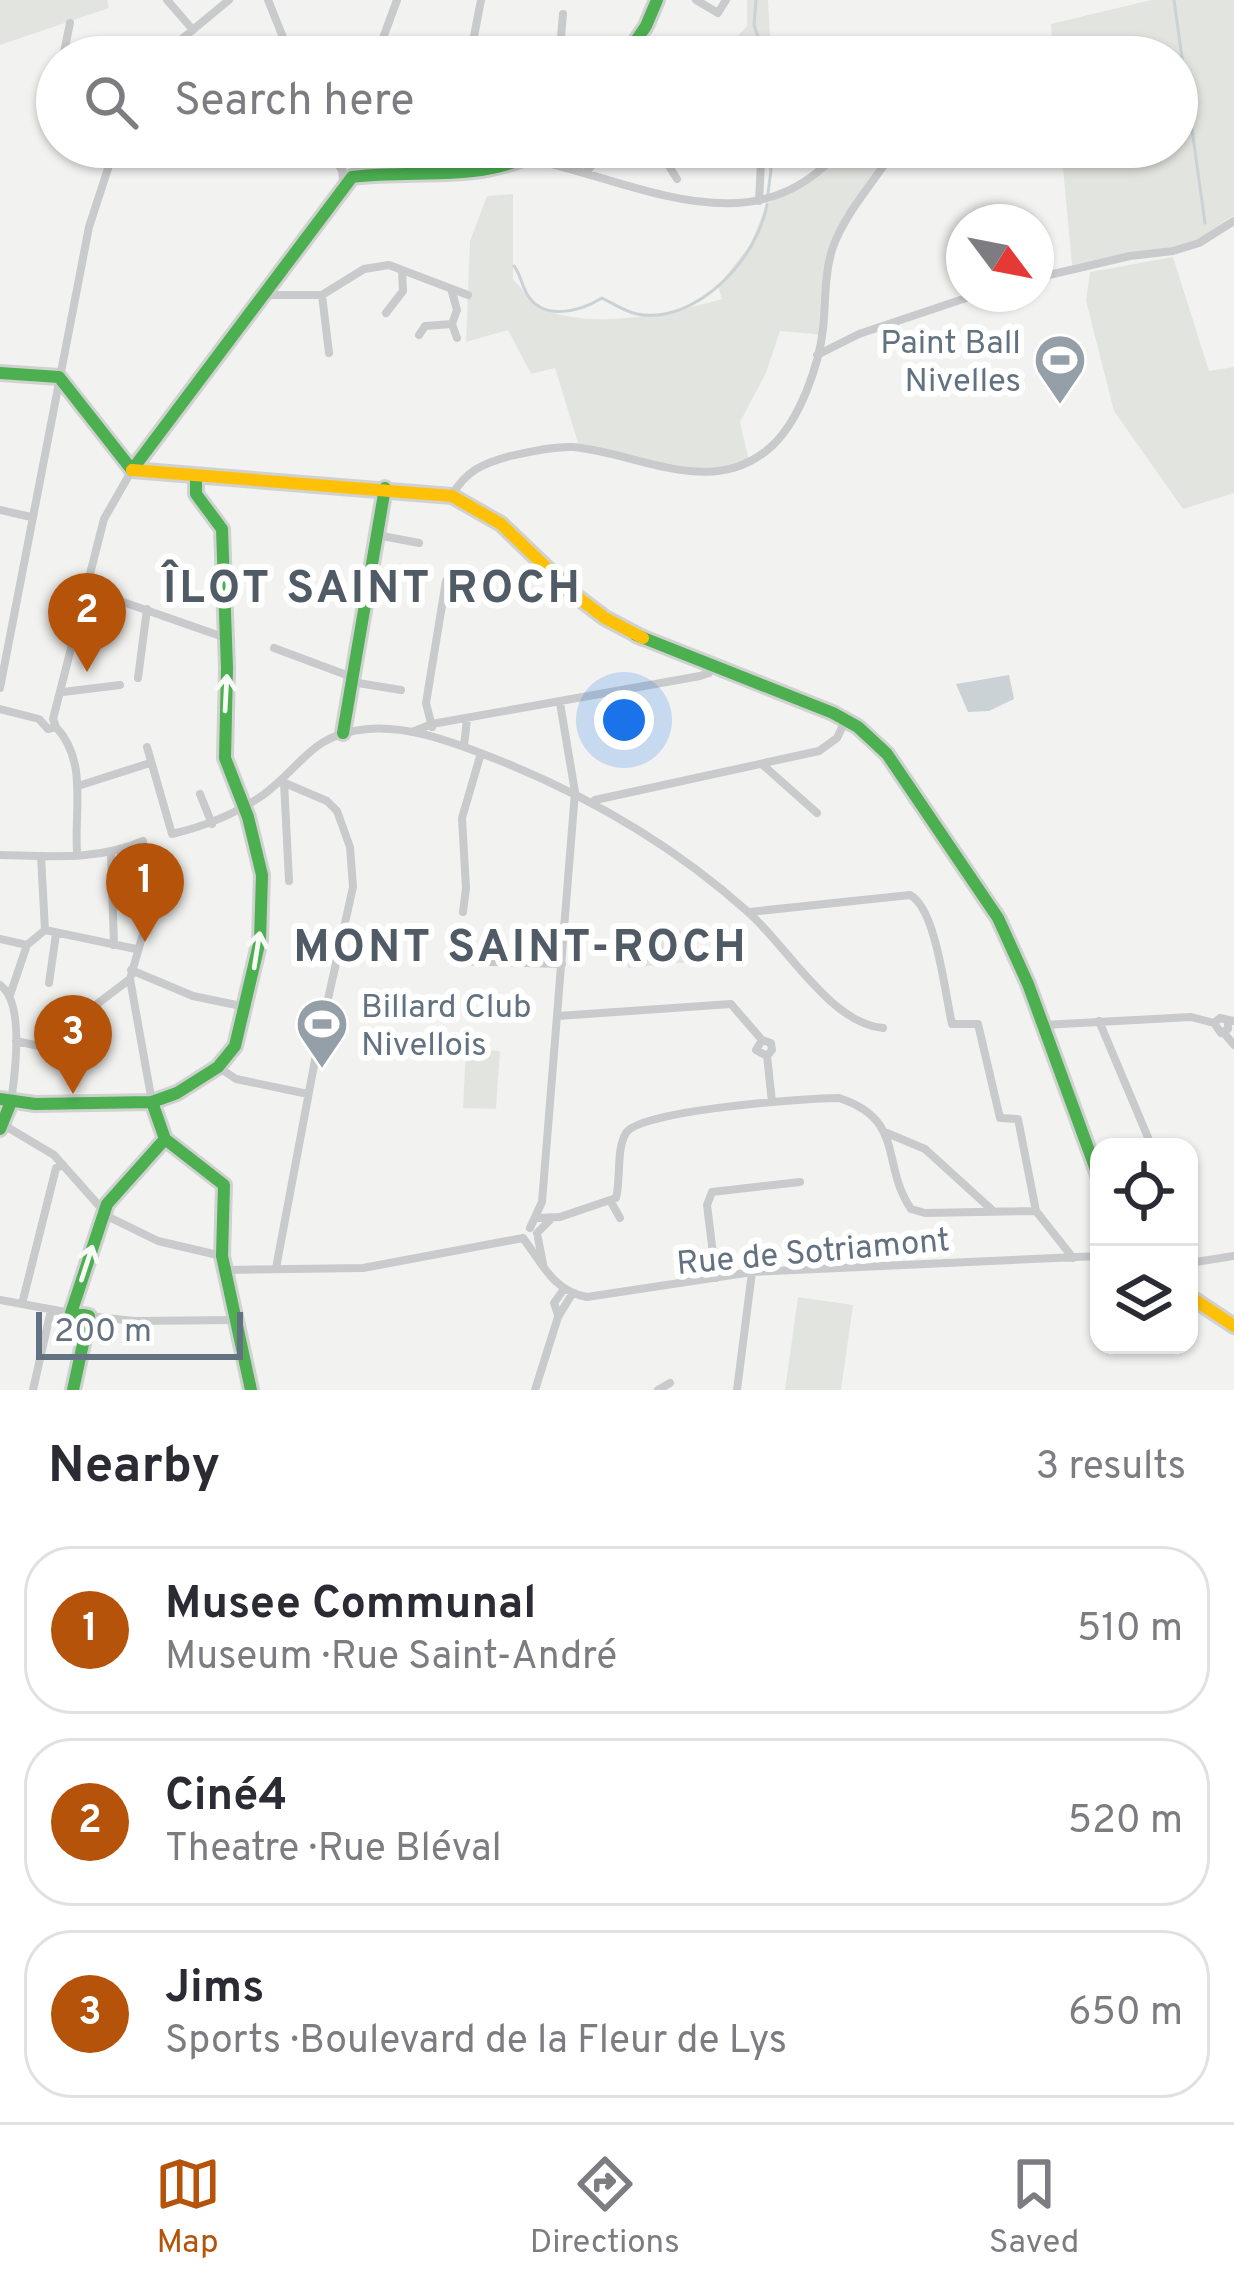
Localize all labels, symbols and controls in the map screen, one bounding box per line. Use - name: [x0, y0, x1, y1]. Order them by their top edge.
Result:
- search box: [36, 36, 1198, 168]
- icon: search: [78, 69, 144, 135]
- text: Search here: [174, 74, 414, 131]
- north arrow: [946, 204, 1054, 312]
- place label: Paint Ball Nivelles: [880, 324, 1021, 404]
- sports icon: Paint Ball Nivelles: [1032, 332, 1088, 406]
- district label: ÎLOT SAINT ROCH: [160, 559, 583, 619]
- pin: 2: [48, 573, 126, 672]
- one-way arrow: [215, 674, 238, 713]
- your location: [594, 690, 654, 750]
- pin: 1: [106, 843, 184, 942]
- district label: MONT SAINT-ROCH: [293, 921, 749, 978]
- one-way arrow: [246, 931, 269, 970]
- place label: Billard Club Nivellois: [361, 988, 532, 1068]
- pin: 3: [34, 995, 112, 1094]
- sports icon: Billard Club Nivellois: [294, 996, 350, 1070]
- map controls: [1090, 1138, 1198, 1354]
- button: locate: [1090, 1138, 1198, 1246]
- street label: Rue de Sotriamont: [675, 1221, 952, 1287]
- one-way arrow: [78, 1245, 100, 1283]
- button: layers: [1090, 1246, 1198, 1354]
- scale bar: [36, 1306, 243, 1359]
- text: 200 m: [54, 1312, 152, 1354]
- text: Nearby: [48, 1436, 220, 1501]
- text: 3 results: [1036, 1444, 1186, 1493]
- text: Musee Communal: [165, 1577, 536, 1634]
- text: 1: [82, 1606, 98, 1655]
- text: 510 m: [1077, 1606, 1183, 1655]
- text: Museum · Rue Saint-André: [165, 1634, 617, 1683]
- text: Ciné4: [165, 1769, 287, 1826]
- text: 2: [78, 1798, 102, 1847]
- text: 520 m: [1068, 1798, 1183, 1847]
- text: Theatre · Rue Bléval: [165, 1826, 502, 1875]
- text: Jims: [165, 1961, 264, 2018]
- text: 3: [78, 1990, 102, 2039]
- text: 650 m: [1068, 1990, 1183, 2039]
- text: Sports · Boulevard de la Fleur de Lys: [165, 2018, 787, 2067]
- tab: Map: [155, 2151, 221, 2265]
- tab: Directions: [530, 2151, 680, 2265]
- tab: Saved: [989, 2151, 1079, 2265]

